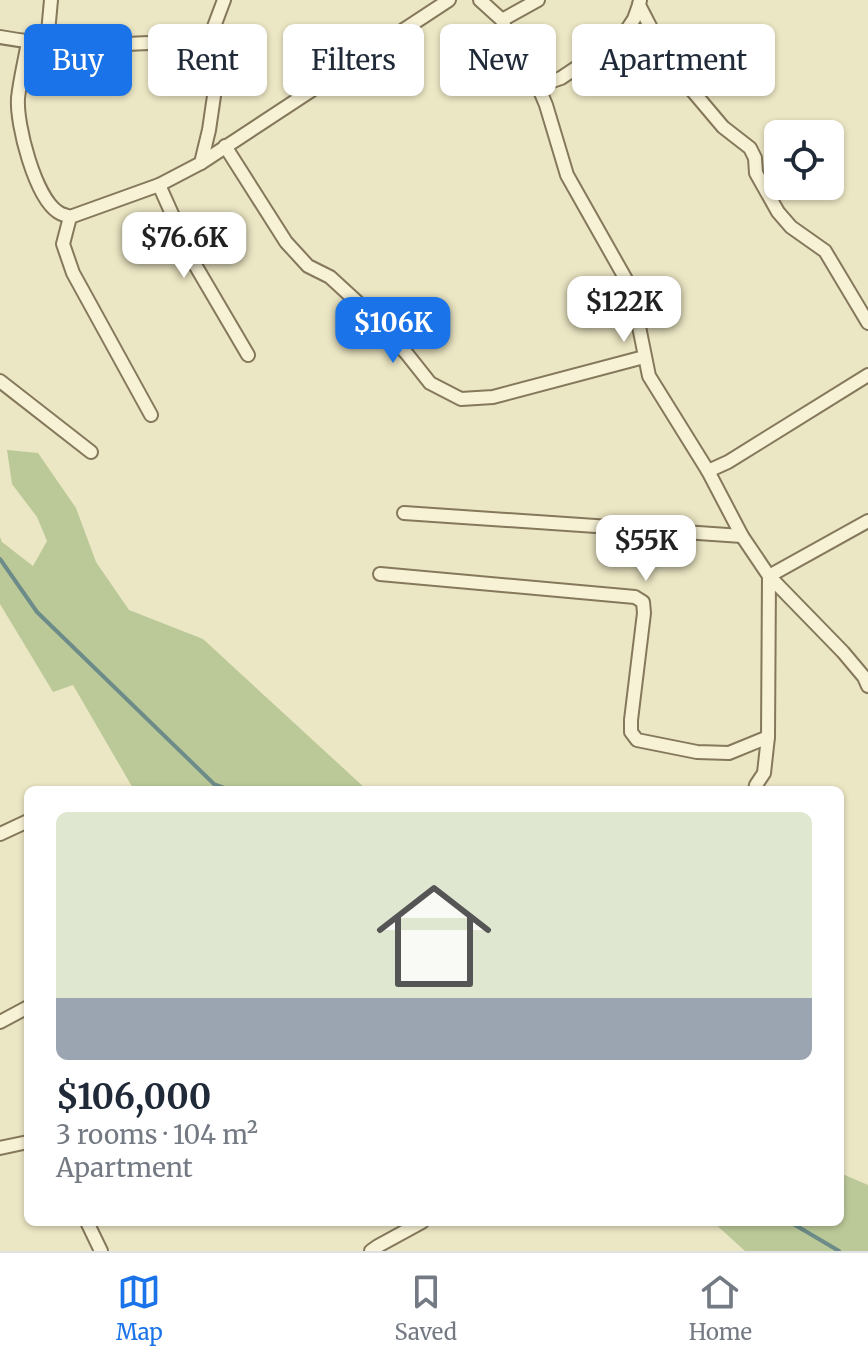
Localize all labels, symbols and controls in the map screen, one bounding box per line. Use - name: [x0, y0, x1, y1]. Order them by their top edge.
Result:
- chip: Buy: [24, 24, 132, 96]
- chip: Rent: [148, 24, 267, 96]
- chip: Filters: [283, 24, 424, 96]
- chip: New: [440, 24, 556, 96]
- chip: Apartment: [572, 24, 775, 96]
- map controls: [764, 120, 844, 200]
- button: locate: [764, 120, 844, 200]
- pin: $76.6K: [119, 212, 249, 280]
- text: $76.6K: [140, 221, 228, 254]
- pin: $122K: [568, 276, 680, 344]
- text: $122K: [585, 285, 663, 318]
- pin: $106K: [337, 297, 449, 365]
- text: $106K: [353, 306, 433, 339]
- pin: $55K: [599, 515, 693, 583]
- text: $55K: [614, 524, 678, 557]
- icon: home: [362, 864, 506, 1008]
- text: $106,000: [56, 1076, 211, 1118]
- text: 3 rooms · 104 m²: [56, 1118, 258, 1151]
- text: Apartment: [56, 1151, 193, 1184]
- tab: Map: [116, 1270, 163, 1346]
- tab: Saved: [395, 1270, 457, 1346]
- tab: Home: [689, 1270, 752, 1346]

